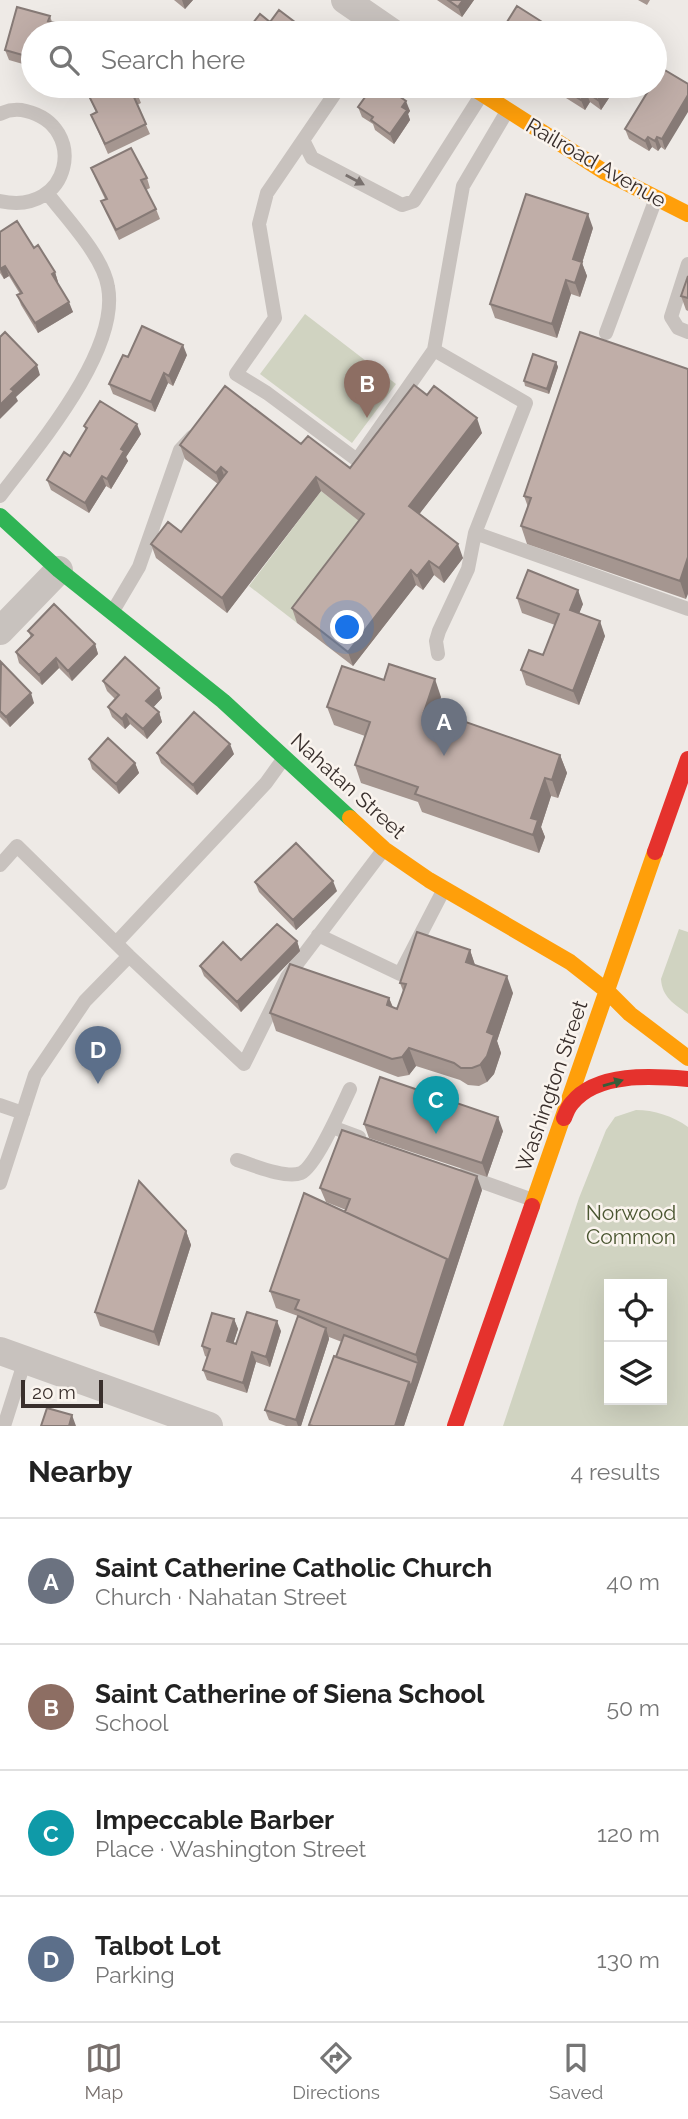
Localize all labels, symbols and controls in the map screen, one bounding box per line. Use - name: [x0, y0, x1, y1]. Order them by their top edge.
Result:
- search box: [21, 21, 667, 98]
- icon: search: [45, 41, 83, 79]
- text: Search here: [101, 45, 245, 75]
- street label: Railroad Avenue: [522, 112, 671, 213]
- one-way arrow: [345, 174, 365, 186]
- pin: B: [344, 360, 390, 418]
- your location: [330, 610, 364, 644]
- pin: A: [421, 698, 467, 756]
- street label: Nahatan Street: [286, 728, 411, 844]
- street label: Washington Street: [510, 997, 593, 1175]
- pin: D: [75, 1026, 121, 1084]
- pin: C: [413, 1076, 459, 1134]
- one-way arrow: [602, 1077, 624, 1088]
- park label: Norwood Common: [586, 1200, 676, 1249]
- map controls: [604, 1279, 667, 1405]
- button: locate: [604, 1279, 667, 1342]
- button: layers: [604, 1342, 667, 1405]
- scale bar: [21, 1377, 103, 1409]
- text: 20 m: [32, 1381, 76, 1403]
- text: Nearby: [28, 1454, 132, 1489]
- text: 4 results: [571, 1458, 660, 1485]
- text: Saint Catherine Catholic Church: [95, 1553, 492, 1583]
- text: A: [43, 1568, 59, 1595]
- text: 40 m: [606, 1568, 660, 1595]
- text: Church · Nahatan Street: [95, 1583, 347, 1610]
- text: Saint Catherine of Siena School: [95, 1679, 484, 1709]
- text: B: [43, 1694, 59, 1721]
- text: 50 m: [606, 1694, 660, 1721]
- text: School: [95, 1709, 169, 1736]
- text: Impeccable Barber: [95, 1805, 334, 1835]
- text: C: [43, 1820, 59, 1847]
- text: 120 m: [597, 1820, 660, 1847]
- text: Place · Washington Street: [95, 1835, 366, 1862]
- text: Talbot Lot: [95, 1931, 221, 1961]
- text: D: [43, 1946, 59, 1973]
- text: 130 m: [597, 1946, 660, 1973]
- text: Parking: [95, 1961, 175, 1988]
- tab: Map: [85, 2039, 123, 2103]
- tab: Directions: [292, 2039, 380, 2103]
- tab: Saved: [549, 2039, 603, 2103]

